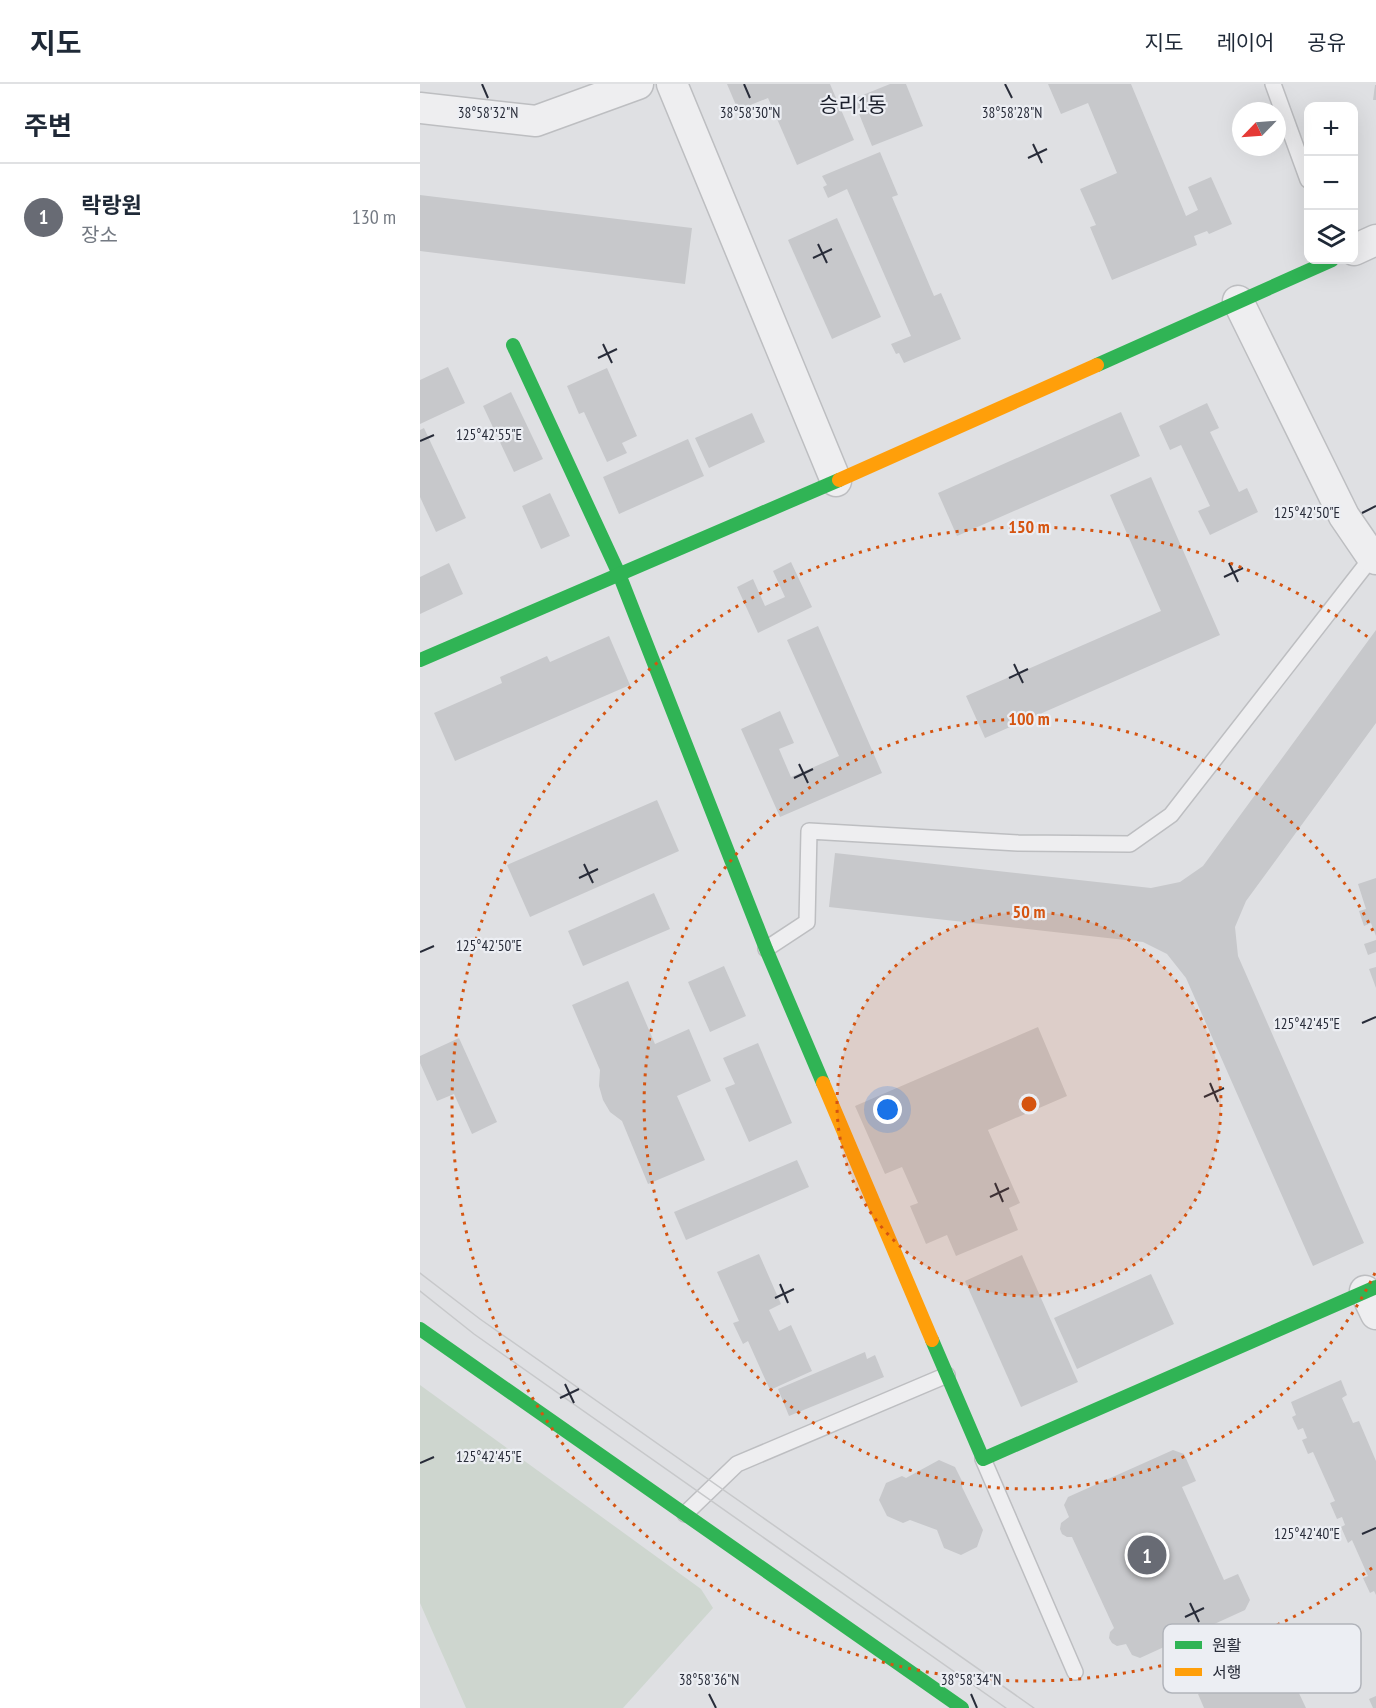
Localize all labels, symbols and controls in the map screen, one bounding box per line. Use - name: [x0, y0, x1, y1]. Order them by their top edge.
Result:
- text: 지도: [30, 24, 82, 61]
- text: 지도: [1145, 29, 1183, 56]
- text: 레이어: [1216, 29, 1274, 56]
- text: 공유: [1307, 29, 1346, 56]
- district label: 승리1동: [819, 91, 887, 118]
- north arrow: [1232, 102, 1286, 156]
- map controls: [1304, 102, 1358, 264]
- button: +: [1304, 102, 1358, 156]
- text: 38°58'32"N: [458, 103, 518, 122]
- text: 38°58'30"N: [720, 103, 780, 122]
- text: 38°58'28"N: [982, 103, 1042, 122]
- text: 주변: [24, 109, 72, 142]
- button: −: [1304, 156, 1358, 210]
- text: 락랑원: [81, 191, 142, 219]
- text: 1: [39, 204, 48, 230]
- text: 130 m: [352, 204, 396, 230]
- button: layers: [1304, 210, 1358, 264]
- text: 장소: [81, 222, 118, 248]
- text: 125°42'55"E: [456, 425, 522, 444]
- text: 125°42'50"E: [1274, 503, 1340, 522]
- text: 150 m: [1008, 515, 1050, 538]
- text: 100 m: [1008, 707, 1050, 730]
- text: 50 m: [1013, 900, 1045, 923]
- text: 125°42'50"E: [456, 936, 522, 955]
- text: 125°42'45"E: [1274, 1014, 1340, 1033]
- centre of rings: [1019, 1094, 1039, 1114]
- your location: [873, 1095, 902, 1124]
- text: 125°42'45"E: [456, 1447, 522, 1466]
- text: 125°42'40"E: [1274, 1524, 1340, 1543]
- pin: 1: [1128, 1532, 1166, 1578]
- legend: [1163, 1624, 1361, 1693]
- text: 원활: [1212, 1635, 1242, 1655]
- text: 서행: [1212, 1662, 1241, 1682]
- text: 38°58'36"N: [679, 1670, 739, 1689]
- text: 38°58'34"N: [941, 1670, 1001, 1689]

